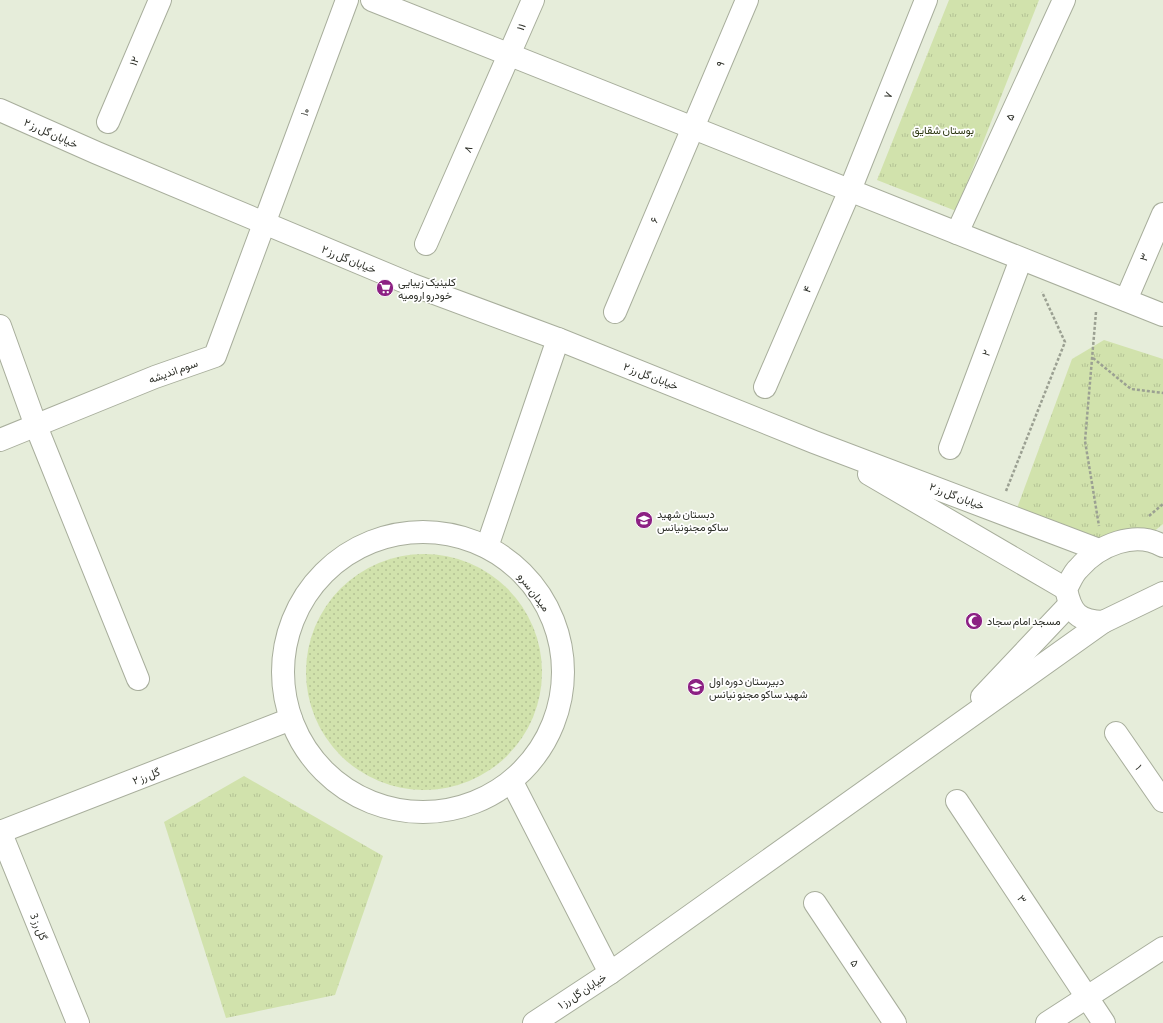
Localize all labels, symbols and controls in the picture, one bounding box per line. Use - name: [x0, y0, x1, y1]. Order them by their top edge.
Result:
- street label: ۱۱: [514, 22, 528, 32]
- street label: ۱۲: [127, 54, 141, 67]
- street label: ۹: [713, 59, 727, 69]
- street label: ۷: [881, 89, 895, 100]
- street label: ۱۰: [298, 106, 312, 118]
- street label: ۵: [1003, 112, 1017, 122]
- street label: خیابان گل رز ۲: [22, 116, 80, 151]
- park label: بوستان شقایق: [912, 124, 974, 137]
- street label: ۸: [461, 143, 475, 154]
- street label: ۶: [647, 215, 661, 225]
- street label: خیابان گل رز ۲: [320, 243, 378, 276]
- street label: ۳: [1137, 251, 1151, 263]
- place label: کلینیک زیبایی خودرو ارومیه: [398, 276, 456, 302]
- supermarket icon: کلینیک زیبایی خودرو ارومیه: [375, 278, 395, 298]
- street label: ۴: [800, 284, 814, 294]
- street label: ۲: [979, 348, 993, 358]
- street label: سوم اندیشه: [147, 356, 200, 387]
- street label: خیابان گل رز ۲: [622, 360, 680, 393]
- street label: خیابان گل رز ۲: [928, 480, 986, 513]
- place label: دبستان شهید ساکو مجنونیانس: [657, 508, 729, 534]
- school or university icon: دبستان شهید ساکو مجنونیانس: [634, 510, 654, 530]
- street label: میدان سرو: [515, 570, 552, 614]
- mosque icon: مسجد امام سجاد: [964, 611, 984, 631]
- place label: مسجد امام سجاد: [987, 615, 1061, 629]
- place label: دبیرستان دوره اول شهید ساکو مجنو نیانس: [709, 675, 808, 701]
- school or university icon: دبیرستان دوره اول شهید ساکو مجنو نیانس: [686, 677, 706, 697]
- street label: ۱: [1133, 762, 1145, 772]
- street label: ۲ گل رز: [131, 765, 162, 788]
- street label: ۳: [1015, 893, 1029, 905]
- street label: گل رز 3: [27, 912, 50, 943]
- street label: ۵: [848, 957, 862, 969]
- street label: خیابان گل رز ۱: [556, 971, 609, 1012]

